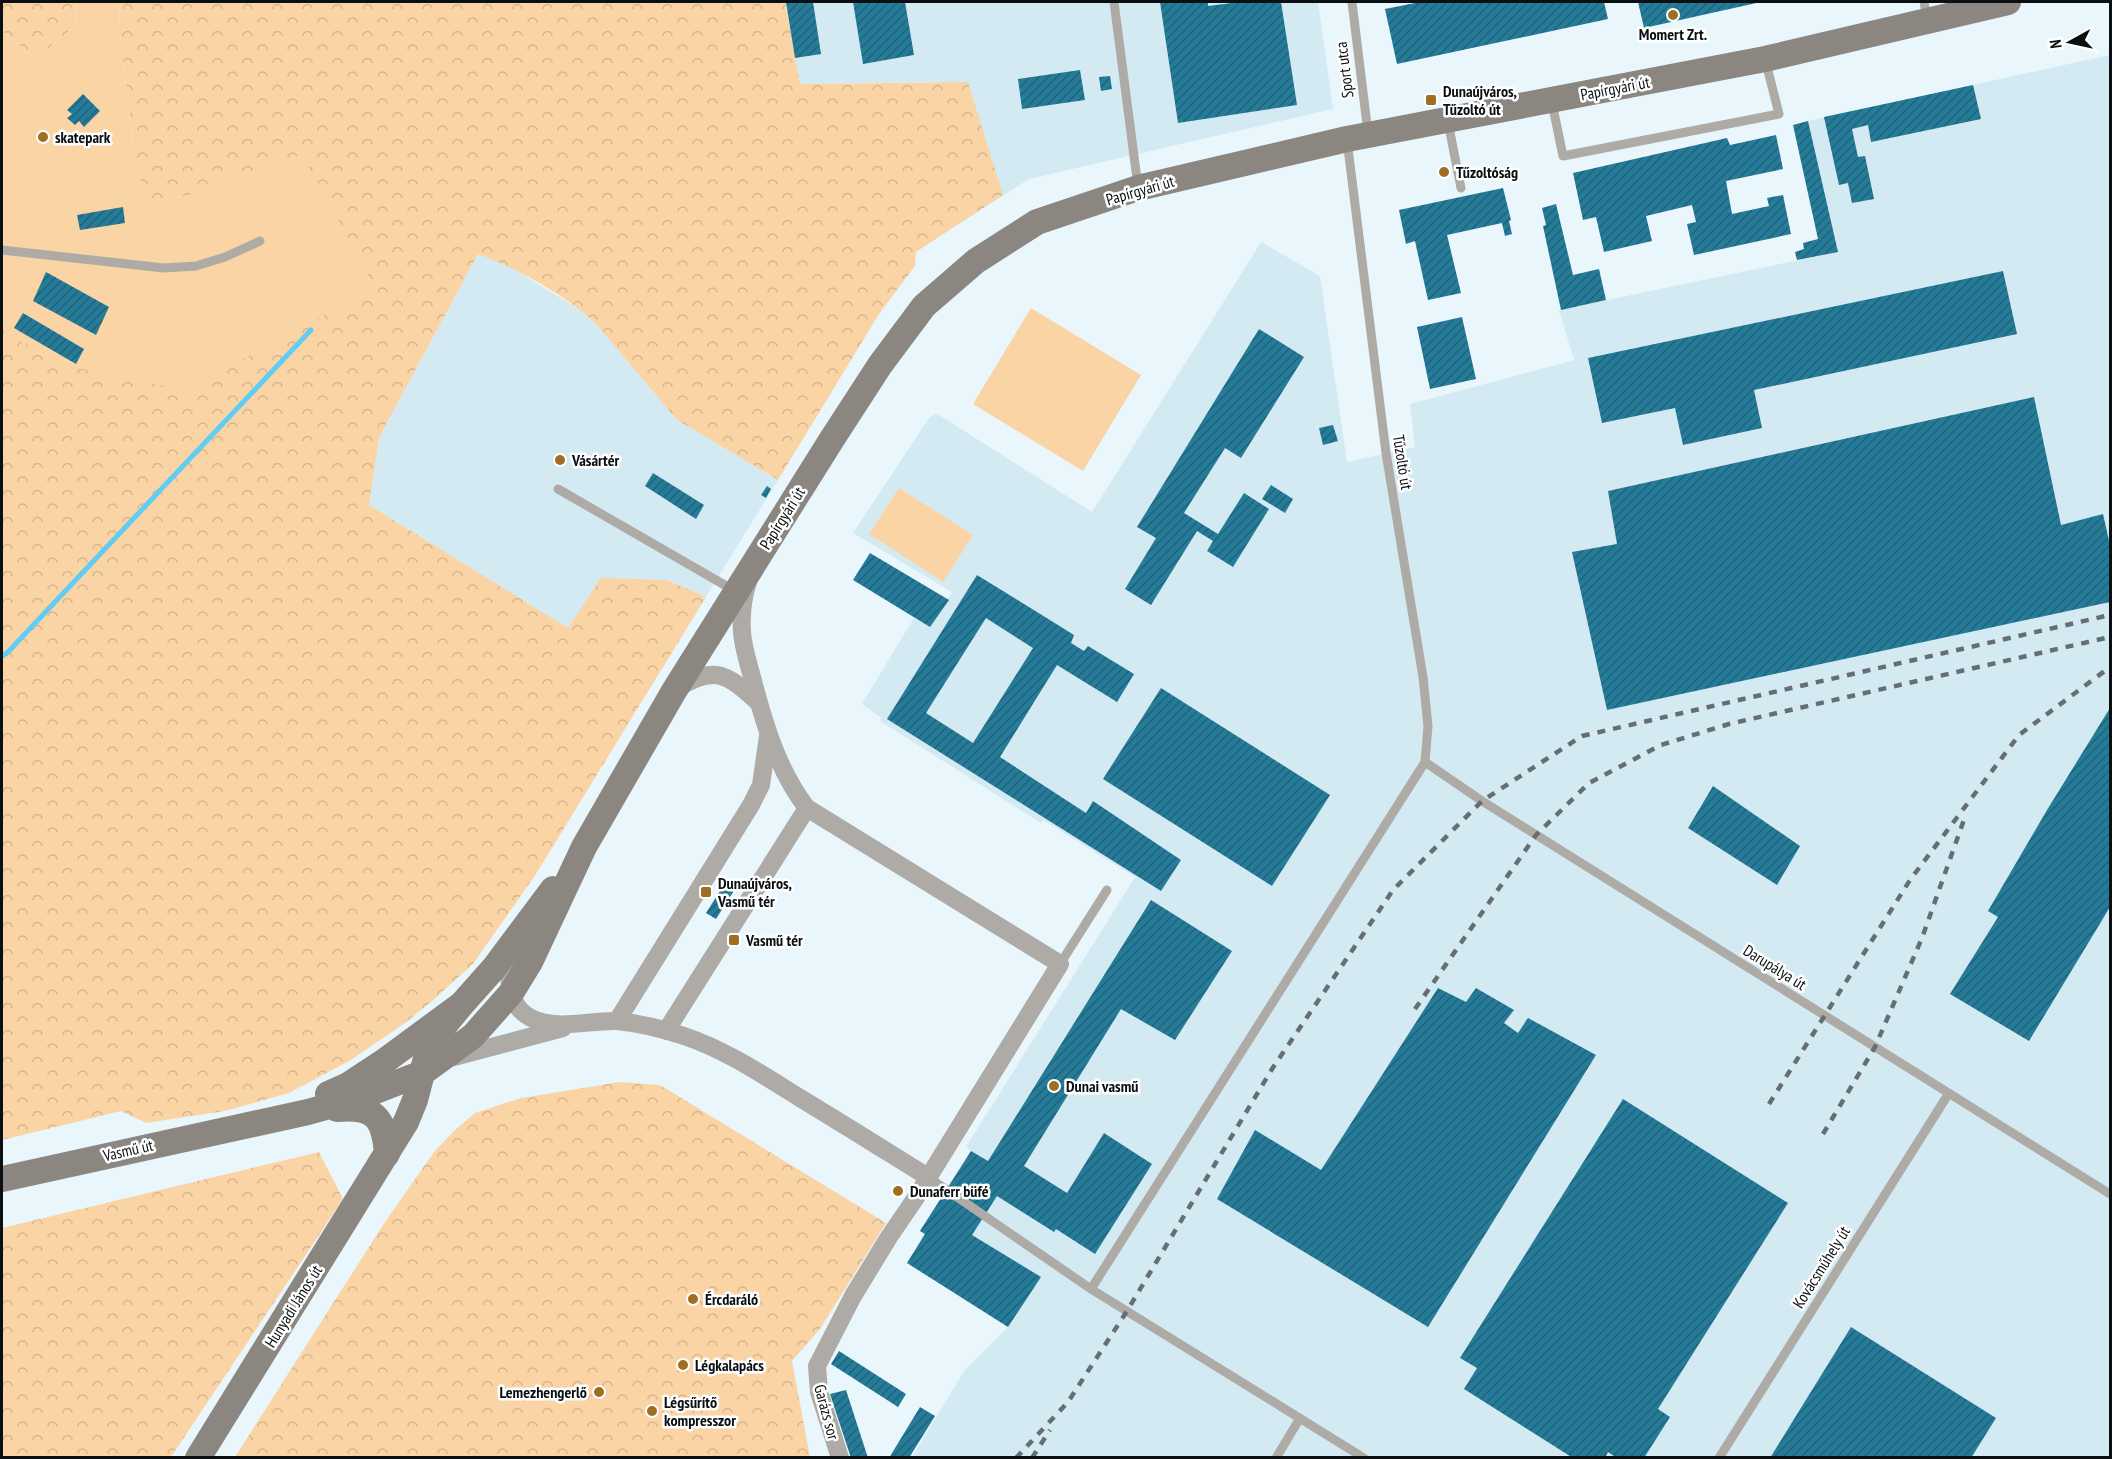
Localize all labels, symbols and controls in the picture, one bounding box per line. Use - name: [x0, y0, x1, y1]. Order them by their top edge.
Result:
- marker: Momert Zrt.: [1666, 8, 1680, 22]
- north arrow: [2040, 12, 2100, 72]
- place label: Momert Zrt.: [1639, 24, 1707, 44]
- text: N: [2045, 38, 2066, 50]
- street label: Sport utca: [1331, 41, 1357, 99]
- street label: Papírgyári út: [1579, 71, 1652, 104]
- place label: Dunaújváros, Tűzoltó út: [1443, 81, 1517, 119]
- marker: Dunaújváros, Tűzoltó út: [1424, 93, 1438, 107]
- place label: skatepark: [55, 127, 111, 147]
- marker: skatepark: [36, 130, 50, 144]
- place label: Tűzoltóság: [1456, 162, 1518, 182]
- marker: Tűzoltóság: [1437, 165, 1451, 179]
- street label: Papírgyári út: [1104, 171, 1177, 209]
- street label: Tűzoltó út: [1389, 433, 1417, 491]
- place label: Vásártér: [571, 450, 620, 470]
- marker: Vásártér: [553, 453, 567, 467]
- street label: Papírgyári út: [755, 483, 809, 553]
- place label: Dunaújváros, Vasmű tér: [717, 873, 792, 911]
- marker: Dunaújváros, Vasmű tér: [699, 885, 713, 899]
- place label: Vasmű tér: [745, 930, 803, 950]
- marker: Vasmű tér: [727, 933, 741, 947]
- street label: Darupálya út: [1740, 940, 1811, 994]
- place label: Dunai vasmű: [1066, 1076, 1138, 1096]
- marker: Dunai vasmű: [1047, 1079, 1061, 1093]
- street label: Vasmű út: [100, 1134, 156, 1166]
- place label: Dunaferr büfé: [910, 1181, 989, 1201]
- marker: Dunaferr büfé: [891, 1184, 905, 1198]
- street label: Kovácsműhely út: [1788, 1222, 1854, 1312]
- street label: Hunyadi János út: [260, 1261, 326, 1351]
- place label: Ércdaráló: [705, 1289, 758, 1309]
- marker: Ércdaráló: [686, 1292, 700, 1306]
- place label: Légkalapács: [695, 1355, 764, 1375]
- marker: Légkalapács: [676, 1358, 690, 1372]
- place label: Lemezhengerlő: [499, 1382, 587, 1402]
- street label: Garázs sor: [810, 1382, 844, 1442]
- marker: Lemezhengerlő: [592, 1385, 606, 1399]
- place label: Légsűrítő kompresszor: [664, 1392, 736, 1430]
- marker: Légsűrítő kompresszor: [645, 1404, 659, 1418]

